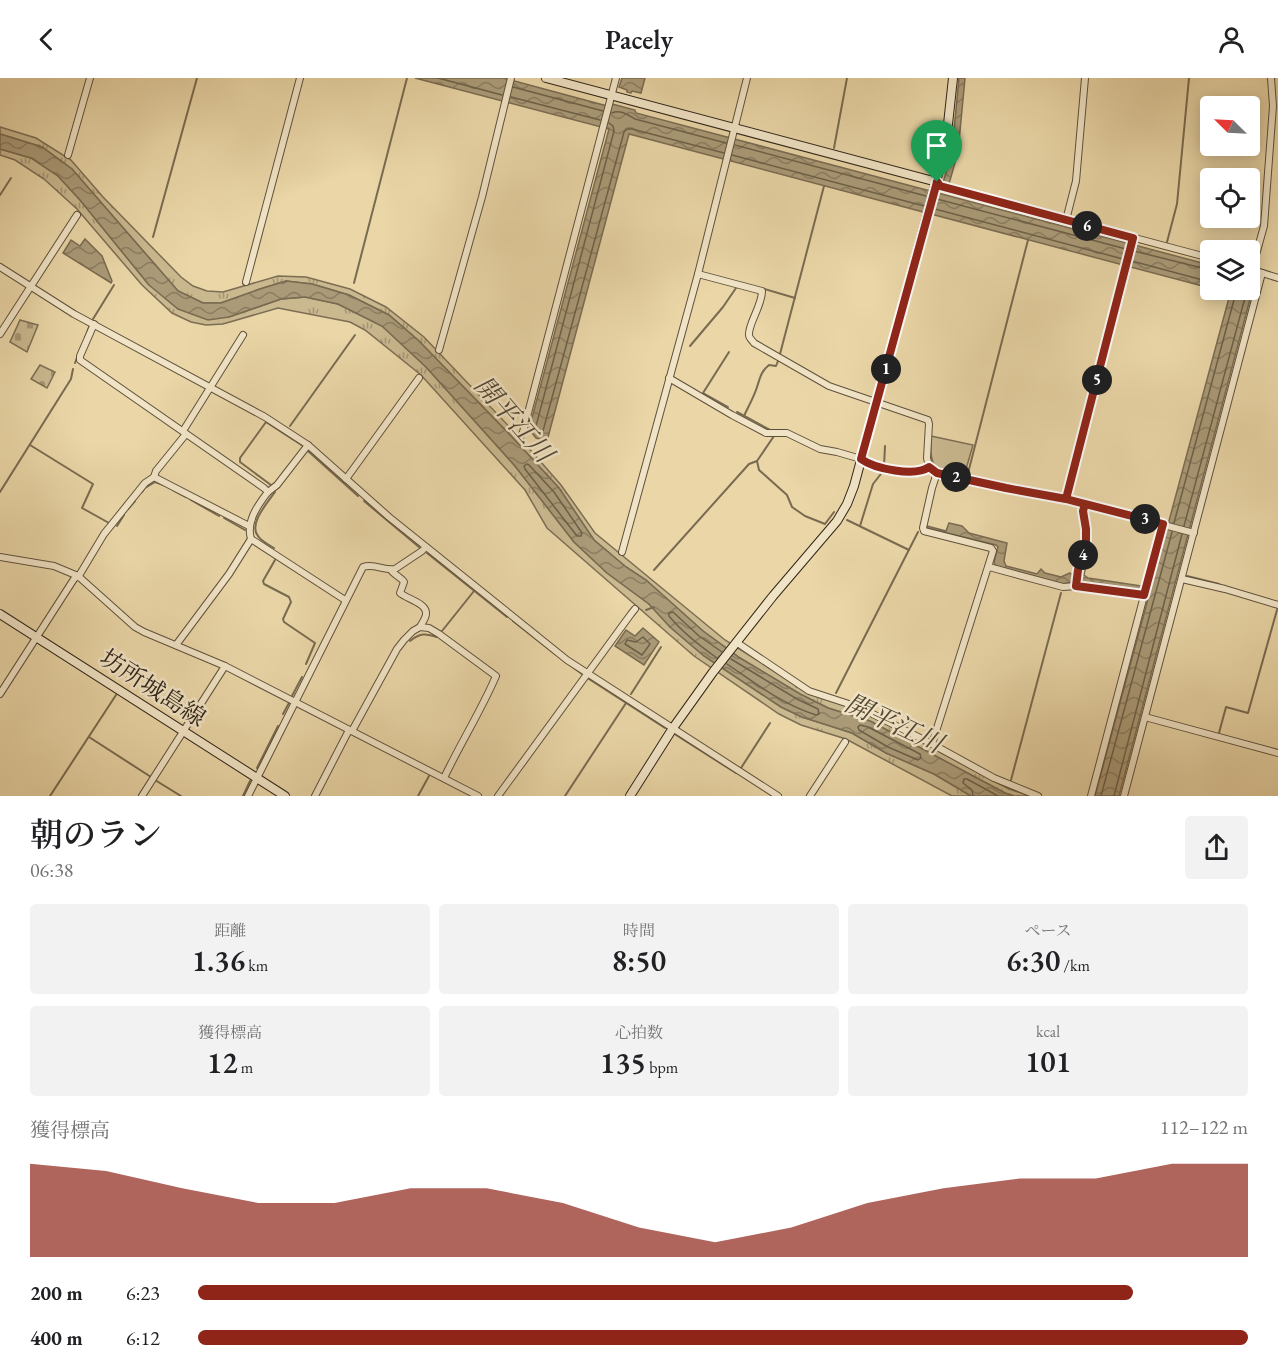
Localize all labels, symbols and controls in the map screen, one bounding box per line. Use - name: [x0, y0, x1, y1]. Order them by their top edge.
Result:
- text: Pacely: [605, 22, 673, 57]
- icon: back: [30, 23, 63, 56]
- icon: person: [1215, 23, 1248, 56]
- north arrow: [1200, 96, 1260, 156]
- map controls: [1200, 96, 1260, 300]
- pin: [911, 120, 962, 182]
- icon: arrive: [920, 129, 953, 162]
- button: locate: [1200, 168, 1260, 228]
- pin: 6: [1072, 211, 1102, 241]
- text: 6: [1083, 215, 1091, 236]
- button: layers: [1200, 240, 1260, 300]
- pin: 1: [871, 354, 901, 384]
- text: 1: [882, 358, 890, 379]
- pin: 5: [1082, 365, 1112, 395]
- water label: 開平江川: [467, 369, 563, 472]
- text: 5: [1093, 369, 1101, 390]
- pin: 2: [941, 462, 971, 492]
- text: 2: [952, 466, 960, 487]
- pin: 3: [1130, 504, 1160, 534]
- text: 3: [1141, 508, 1149, 529]
- pin: 4: [1068, 540, 1098, 570]
- text: 4: [1079, 544, 1087, 565]
- street label: 坊所城島線: [95, 642, 212, 733]
- water label: 開平江川: [840, 686, 951, 762]
- text: 朝のラン: [30, 813, 162, 856]
- button: share: [1185, 816, 1248, 879]
- text: 06:38: [30, 857, 73, 883]
- text: 距離: [214, 920, 246, 941]
- text: 時間: [623, 920, 655, 941]
- text: ペース: [1024, 920, 1072, 941]
- text: 1.36: [192, 941, 245, 980]
- text: 8:50: [612, 941, 666, 980]
- text: 6:30: [1006, 941, 1060, 980]
- text: km: [245, 955, 268, 976]
- text: /km: [1060, 955, 1090, 976]
- text: kcal: [1036, 1021, 1060, 1042]
- text: 獲得標高: [198, 1022, 262, 1043]
- text: 心拍数: [615, 1022, 663, 1043]
- text: 101: [1025, 1042, 1071, 1081]
- text: 12: [207, 1043, 238, 1082]
- text: 135: [600, 1043, 646, 1082]
- text: m: [238, 1057, 253, 1078]
- text: bpm: [646, 1057, 678, 1078]
- text: 112–122 m: [1160, 1114, 1248, 1140]
- text: 獲得標高: [30, 1117, 110, 1143]
- text: 200 m: [30, 1280, 83, 1306]
- text: 6:23: [126, 1280, 160, 1306]
- text: 400 m: [30, 1325, 83, 1351]
- text: 6:12: [126, 1325, 160, 1351]

